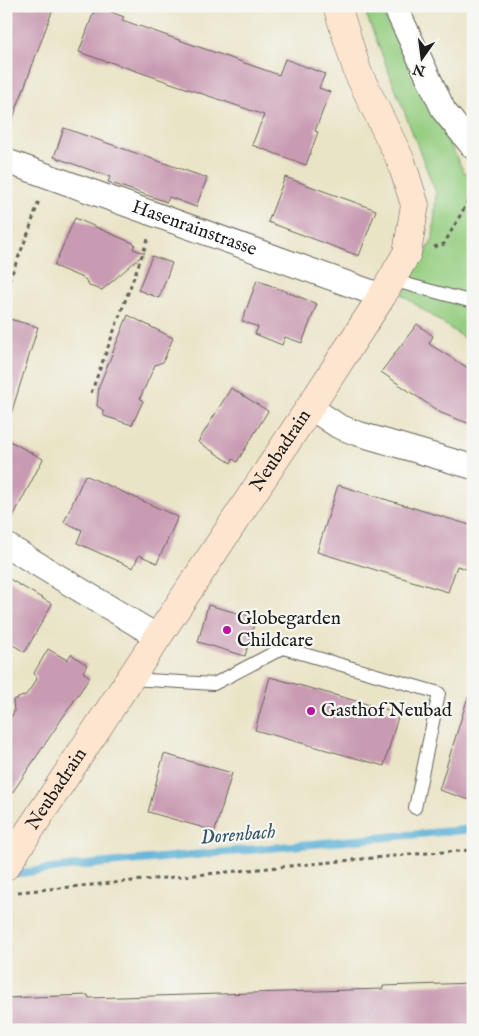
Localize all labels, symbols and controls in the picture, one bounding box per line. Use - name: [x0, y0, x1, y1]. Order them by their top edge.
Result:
- north arrow: [396, 32, 446, 82]
- text: N: [411, 59, 428, 80]
- street label: Hasenrainstrasse: [129, 195, 260, 262]
- street label: Neubadrain: [245, 405, 317, 496]
- place label: Globegarden Childcare: [237, 607, 341, 653]
- marker: Globegarden Childcare: [221, 624, 233, 636]
- place label: Gasthof Neubad: [321, 699, 453, 723]
- marker: Gasthof Neubad: [305, 705, 317, 717]
- street label: Neubadrain: [21, 744, 93, 835]
- water label: Dorenbach: [199, 819, 277, 851]

